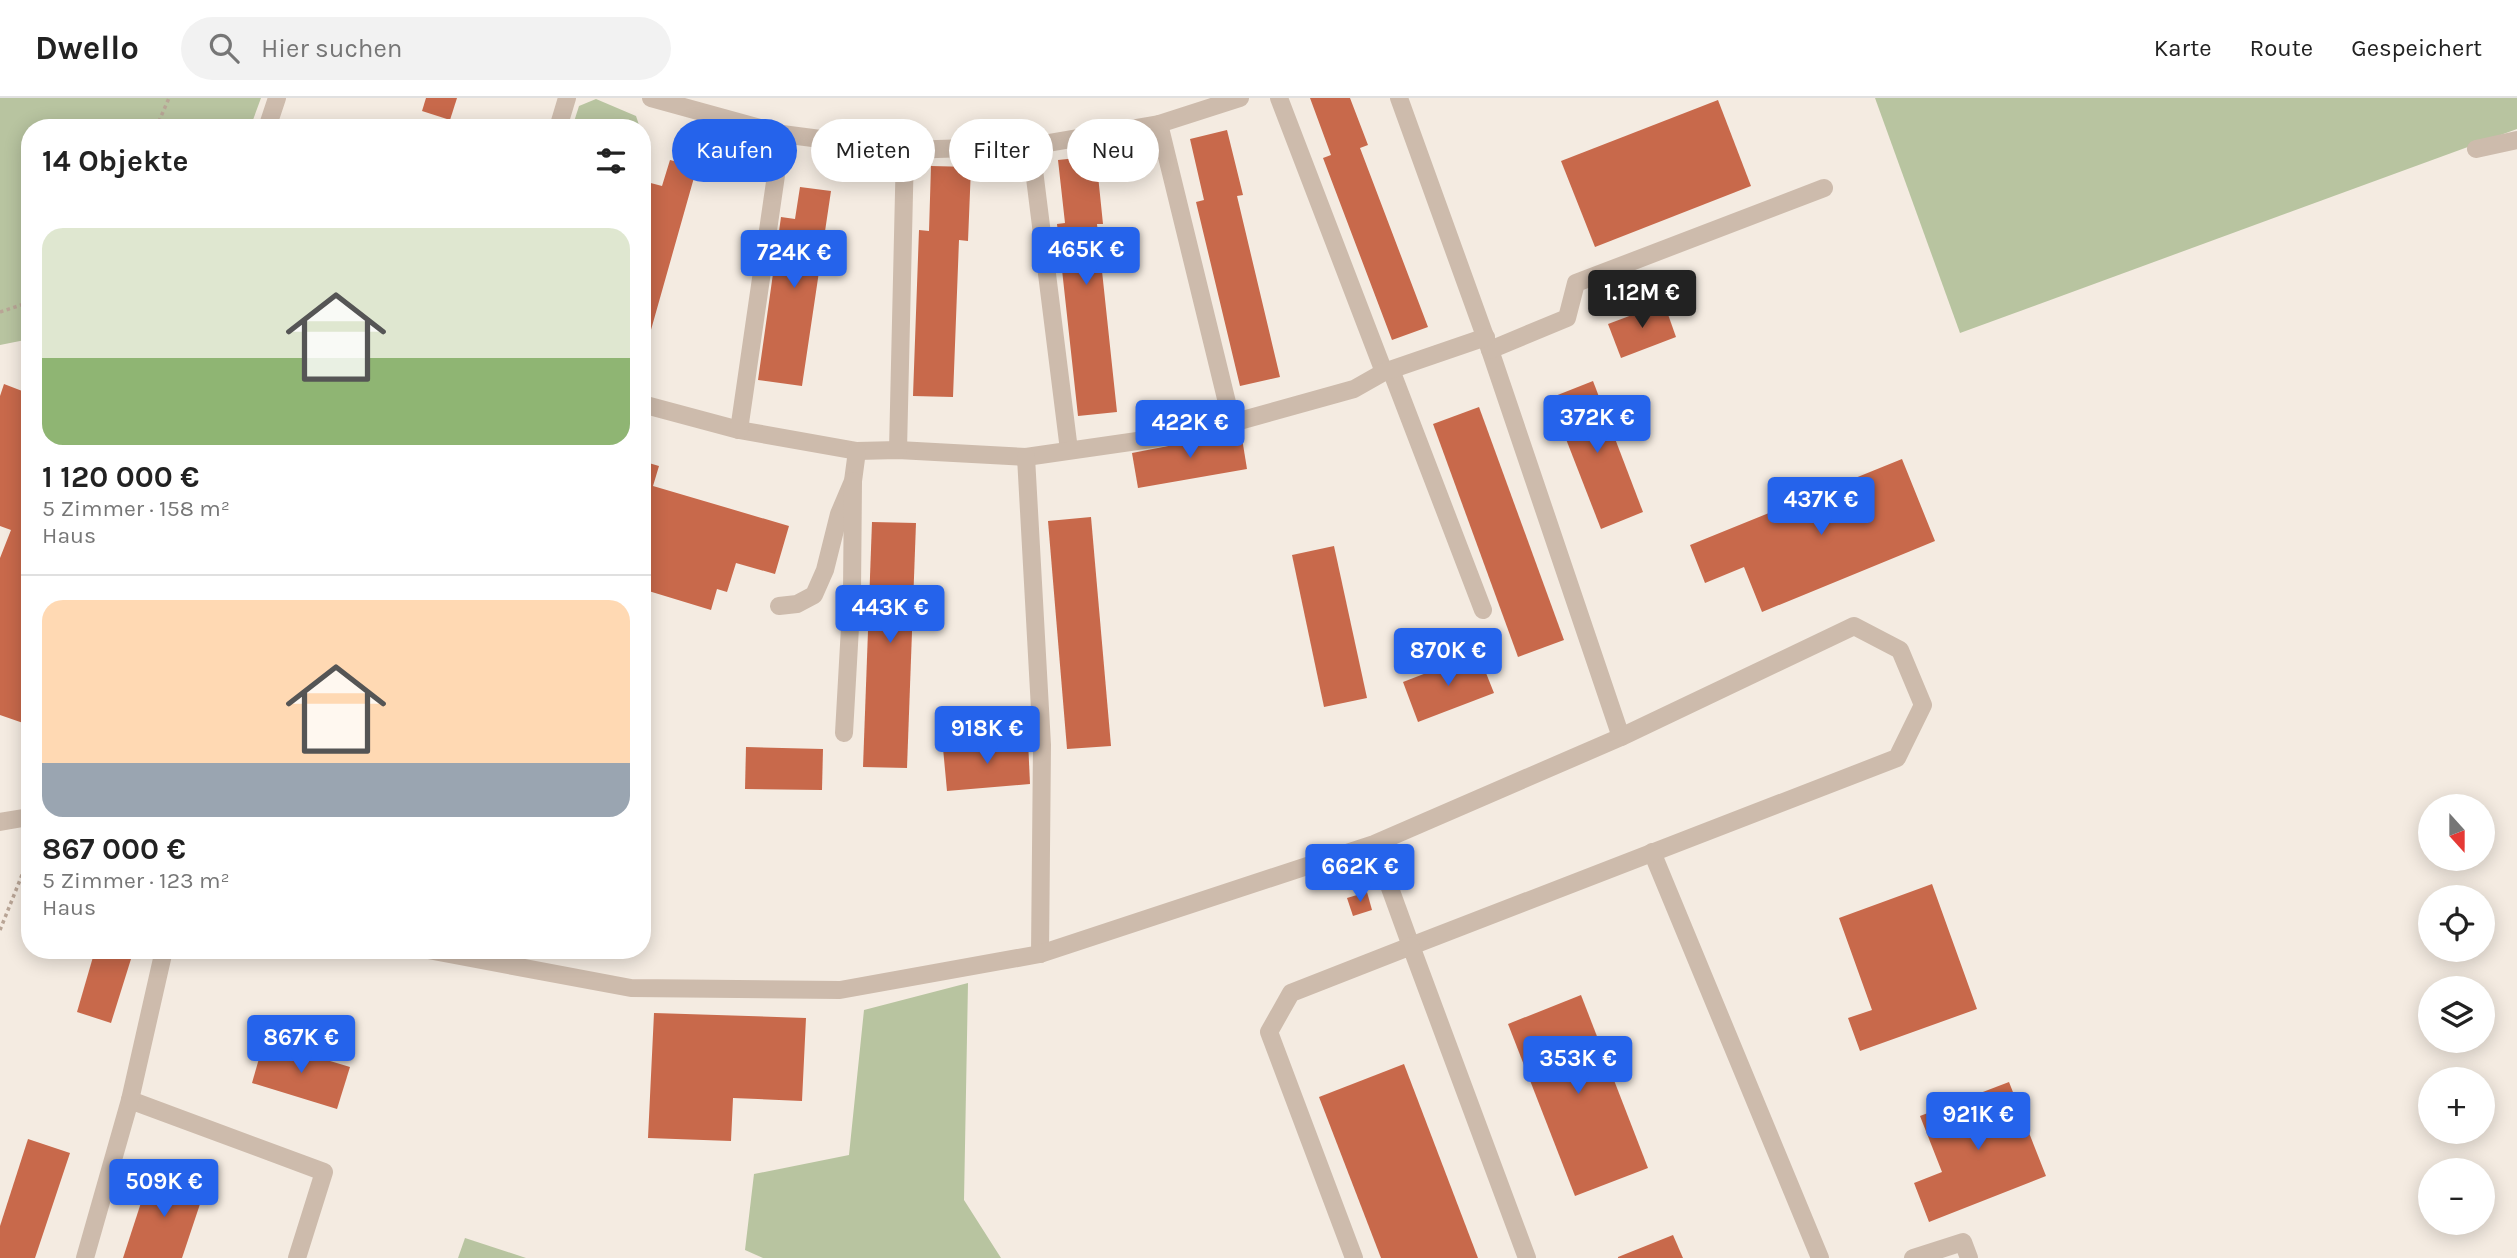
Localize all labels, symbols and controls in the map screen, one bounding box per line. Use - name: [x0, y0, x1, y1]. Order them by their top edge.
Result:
- search box: [181, 17, 671, 80]
- text: Dwello: [35, 29, 139, 67]
- icon: search: [205, 29, 243, 67]
- text: Hier suchen: [261, 33, 403, 64]
- text: Karte: [2154, 34, 2212, 62]
- text: Route: [2250, 34, 2313, 62]
- text: Gespeichert: [2351, 34, 2482, 62]
- chip: Kaufen: [672, 119, 797, 182]
- chip: Mieten: [811, 119, 935, 182]
- chip: Filter: [949, 119, 1053, 182]
- chip: Neu: [1067, 119, 1159, 182]
- icon: filters: [592, 142, 630, 180]
- text: 14 Objekte: [42, 143, 188, 179]
- pin: 465K €: [1029, 228, 1143, 287]
- pin: 724K €: [737, 230, 851, 290]
- text: 465K €: [1048, 236, 1124, 263]
- text: 724K €: [757, 239, 831, 266]
- pin: 1.12M €: [1577, 271, 1707, 330]
- icon: home: [273, 274, 399, 400]
- text: 1.12M €: [1604, 279, 1680, 306]
- pin: 372K €: [1540, 396, 1654, 455]
- pin: 422K €: [1133, 400, 1247, 460]
- text: 372K €: [1559, 404, 1635, 431]
- text: 422K €: [1152, 409, 1228, 436]
- text: 1 120 000 €: [42, 459, 199, 495]
- pin: 437K €: [1764, 478, 1878, 537]
- text: 437K €: [1784, 486, 1858, 513]
- text: 5 Zimmer · 158 m²: [42, 495, 230, 522]
- text: Haus: [42, 522, 96, 549]
- pin: 443K €: [833, 586, 947, 645]
- text: 443K €: [851, 594, 929, 621]
- pin: 870K €: [1391, 628, 1505, 688]
- text: 870K €: [1410, 637, 1486, 664]
- icon: home: [273, 646, 399, 772]
- pin: 918K €: [930, 706, 1044, 766]
- text: 918K €: [951, 715, 1023, 742]
- north arrow: [2418, 794, 2496, 872]
- map controls: [2418, 794, 2495, 1235]
- text: 867 000 €: [42, 831, 186, 867]
- pin: 662K €: [1303, 844, 1417, 904]
- text: 662K €: [1321, 853, 1399, 880]
- text: 5 Zimmer · 123 m²: [42, 867, 230, 894]
- button: locate: [2418, 885, 2495, 962]
- text: Haus: [42, 894, 96, 921]
- button: layers: [2418, 976, 2495, 1053]
- pin: 867K €: [244, 1016, 358, 1075]
- text: 867K €: [263, 1024, 339, 1051]
- pin: 353K €: [1521, 1037, 1635, 1096]
- text: 353K €: [1539, 1045, 1617, 1072]
- button: +: [2418, 1067, 2495, 1144]
- pin: 921K €: [1921, 1093, 2035, 1152]
- text: 921K €: [1942, 1101, 2014, 1128]
- button: −: [2418, 1158, 2495, 1235]
- pin: 509K €: [107, 1160, 221, 1219]
- text: 509K €: [125, 1168, 203, 1195]

